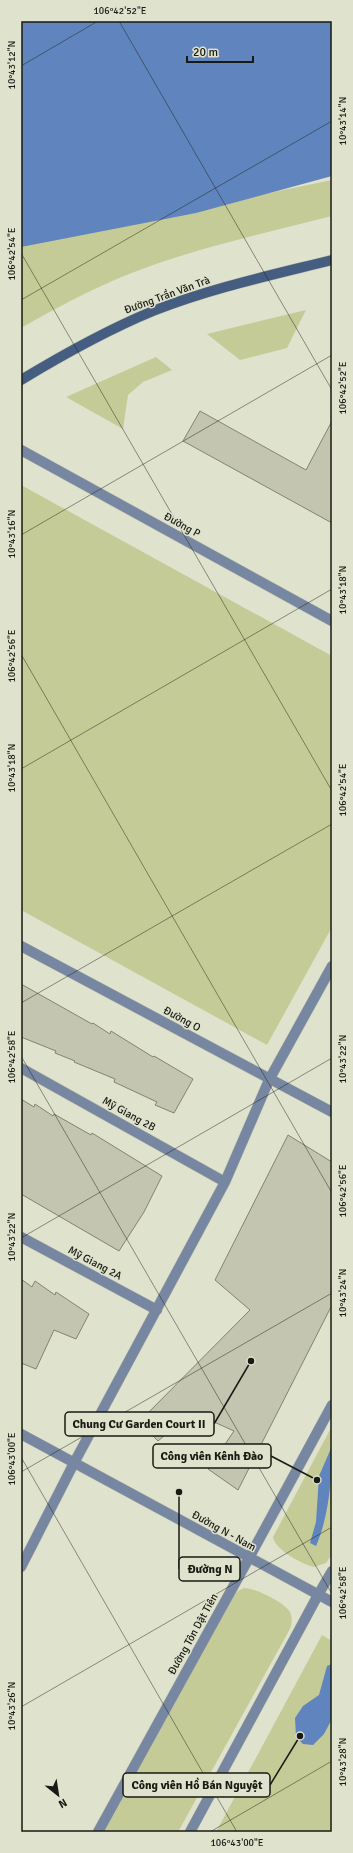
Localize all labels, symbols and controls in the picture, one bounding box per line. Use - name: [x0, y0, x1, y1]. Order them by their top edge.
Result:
- text: 106°42'52"E: [93, 5, 147, 17]
- scale bar: [187, 38, 253, 64]
- text: 10°43'12"N: [6, 41, 18, 89]
- text: 20 m: [193, 45, 218, 60]
- text: 10°43'14"N: [337, 97, 349, 145]
- text: 106°42'54"E: [6, 227, 18, 281]
- street label: Đường Trần Văn Trà: [122, 272, 212, 317]
- text: 106°42'52"E: [337, 361, 349, 415]
- text: 10°43'16"N: [6, 510, 18, 558]
- street label: Đường P: [162, 510, 202, 540]
- text: 10°43'18"N: [337, 566, 349, 614]
- text: 106°42'56"E: [6, 629, 18, 683]
- text: 10°43'18"N: [6, 744, 18, 792]
- text: 106°42'54"E: [337, 763, 349, 817]
- street label: Đường O: [161, 1004, 203, 1034]
- text: 106°42'58"E: [6, 1030, 18, 1084]
- text: 10°43'22"N: [337, 1035, 349, 1083]
- street label: Mỹ Giang 2B: [100, 1094, 158, 1134]
- text: 106°42'56"E: [337, 1164, 349, 1218]
- text: 10°43'22"N: [6, 1213, 18, 1261]
- street label: Mỹ Giang 2A: [66, 1243, 124, 1283]
- text: 10°43'24"N: [337, 1269, 349, 1317]
- callout: Chung Cư Garden Court II: [65, 1412, 214, 1436]
- text: Chung Cư Garden Court II: [72, 1417, 206, 1432]
- text: 106°43'00"E: [6, 1432, 18, 1486]
- callout: Công viên Kênh Đào: [153, 1444, 271, 1468]
- text: Công viên Kênh Đào: [161, 1449, 263, 1464]
- street label: Đường N - Nam: [190, 1508, 259, 1554]
- callout: Đường N: [179, 1557, 240, 1581]
- text: Đường N: [187, 1562, 233, 1577]
- text: 106°42'58"E: [337, 1566, 349, 1620]
- street label: Đường Tôn Dật Tiên: [165, 1591, 221, 1677]
- text: 10°43'26"N: [6, 1682, 18, 1730]
- text: 10°43'28"N: [337, 1738, 349, 1786]
- callout: Công viên Hồ Bán Nguyệt: [123, 1773, 270, 1797]
- north arrow: [38, 1775, 78, 1815]
- text: Công viên Hồ Bán Nguyệt: [132, 1777, 263, 1793]
- text: N: [56, 1796, 69, 1811]
- text: 106°43'00"E: [210, 1837, 264, 1849]

